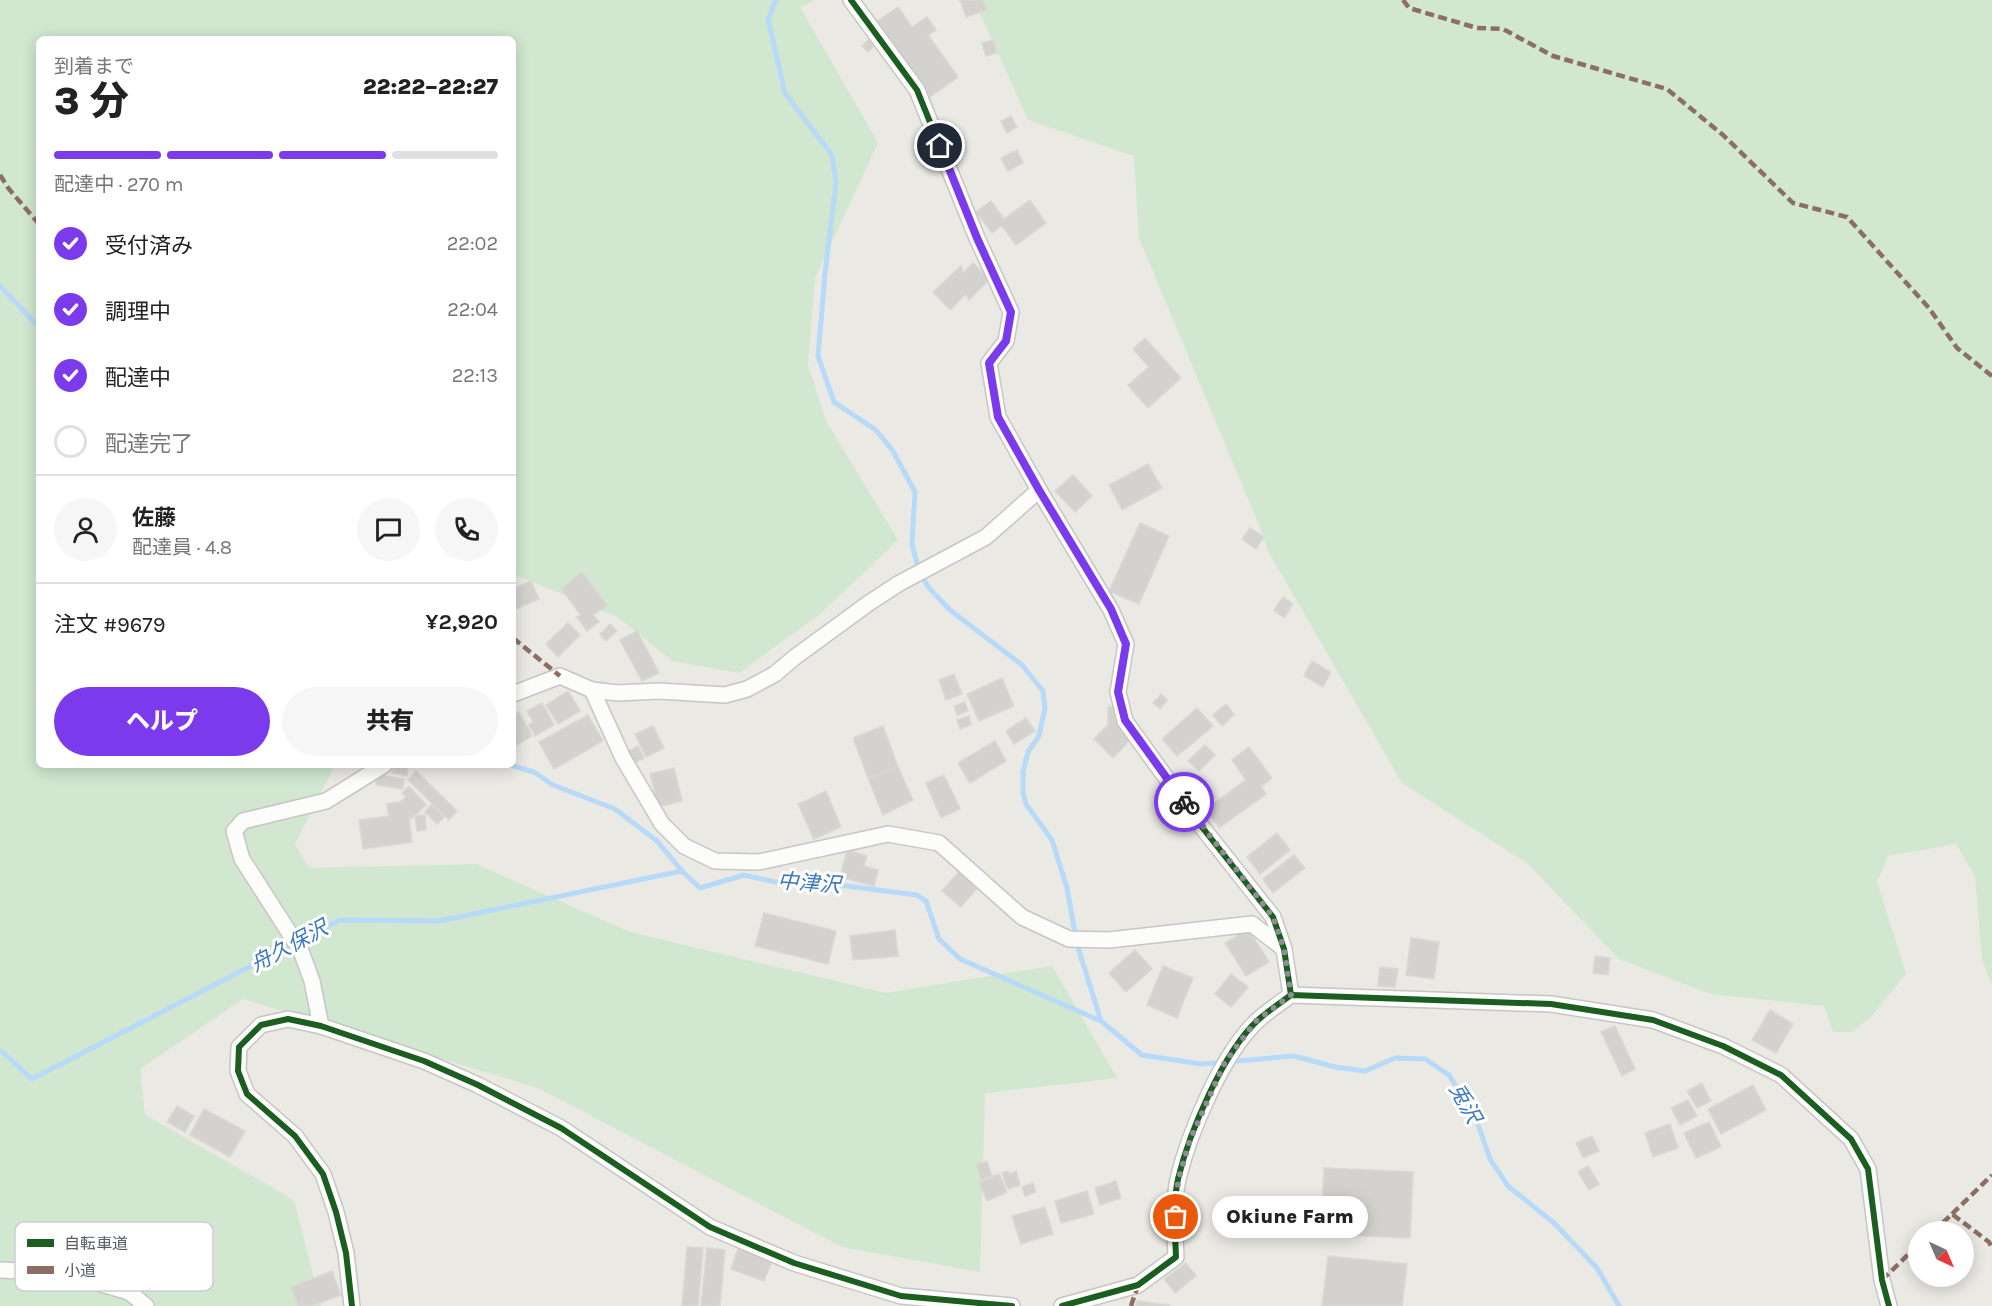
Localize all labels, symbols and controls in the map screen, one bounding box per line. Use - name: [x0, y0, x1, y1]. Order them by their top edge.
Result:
- text: 到着まで: [54, 55, 134, 78]
- text: 22:22–22:27: [363, 74, 498, 100]
- text: 3 分: [54, 78, 129, 124]
- pin: [914, 120, 965, 171]
- icon: home: [923, 129, 956, 162]
- text: 配達中 · 270 m: [54, 173, 183, 196]
- icon: check: [54, 227, 87, 260]
- text: 22:02: [447, 232, 498, 255]
- text: 受付済み: [105, 233, 193, 259]
- icon: check: [54, 293, 87, 326]
- text: 22:04: [447, 298, 498, 321]
- text: 調理中: [105, 299, 171, 325]
- icon: check: [54, 359, 87, 392]
- text: 22:13: [452, 364, 498, 387]
- text: 配達中: [105, 365, 171, 391]
- text: 配達完了: [105, 431, 193, 457]
- button: person: [54, 498, 117, 561]
- button: chat: [357, 498, 420, 561]
- button: phone: [435, 498, 498, 561]
- text: 佐藤: [132, 505, 176, 531]
- text: 配達員 · 4.8: [132, 536, 232, 559]
- text: ¥2,920: [426, 609, 498, 635]
- text: 注文 #9679: [54, 612, 165, 638]
- button: ヘルプ: [54, 687, 270, 756]
- button: 共有: [282, 687, 498, 756]
- courier: [1154, 772, 1214, 832]
- icon: bike: [1168, 786, 1201, 819]
- water label: 中津沢: [777, 869, 844, 897]
- water label: 舟久保沢: [246, 914, 334, 976]
- water label: 兎沢: [1444, 1079, 1487, 1130]
- pin: [1150, 1191, 1201, 1242]
- callout: Okiune Farm: [1212, 1196, 1368, 1238]
- icon: bag: [1159, 1200, 1192, 1233]
- text: Okiune Farm: [1226, 1205, 1354, 1228]
- north arrow: [1908, 1221, 1974, 1287]
- map controls: [1908, 1221, 1974, 1287]
- legend: [15, 1222, 213, 1291]
- text: 自転車道: [64, 1234, 128, 1253]
- text: 小道: [64, 1261, 96, 1280]

